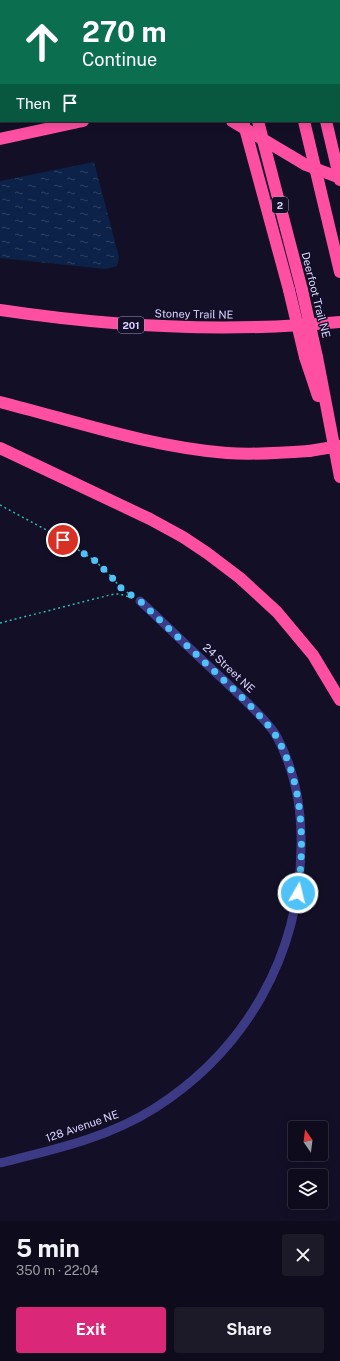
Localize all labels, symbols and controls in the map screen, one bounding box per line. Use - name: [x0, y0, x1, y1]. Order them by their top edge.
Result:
- text: 270 m: [82, 15, 166, 48]
- icon: ahead: [16, 16, 68, 68]
- text: Continue: [82, 49, 157, 70]
- icon: arrive: [59, 92, 81, 114]
- text: Then: [16, 95, 51, 112]
- road number: 2: [272, 197, 288, 213]
- street label: Deerfoot Trail NE: [300, 251, 333, 339]
- street label: Stoney Trail NE: [154, 307, 234, 321]
- road number: 201: [118, 317, 144, 333]
- pin: [46, 523, 80, 557]
- icon: arrive: [52, 529, 74, 551]
- street label: 24 Street NE: [201, 641, 257, 695]
- position arrow: [277, 872, 319, 914]
- street label: 128 Avenue NE: [44, 1108, 120, 1144]
- north arrow: [288, 1121, 328, 1161]
- map controls: [288, 1121, 328, 1209]
- button: layers: [288, 1169, 328, 1209]
- text: 5 min: [16, 1234, 80, 1262]
- button: close: [282, 1234, 324, 1276]
- text: 350 m · 22:04: [16, 1263, 99, 1278]
- button: Exit: [16, 1307, 166, 1353]
- button: Share: [174, 1307, 324, 1353]

